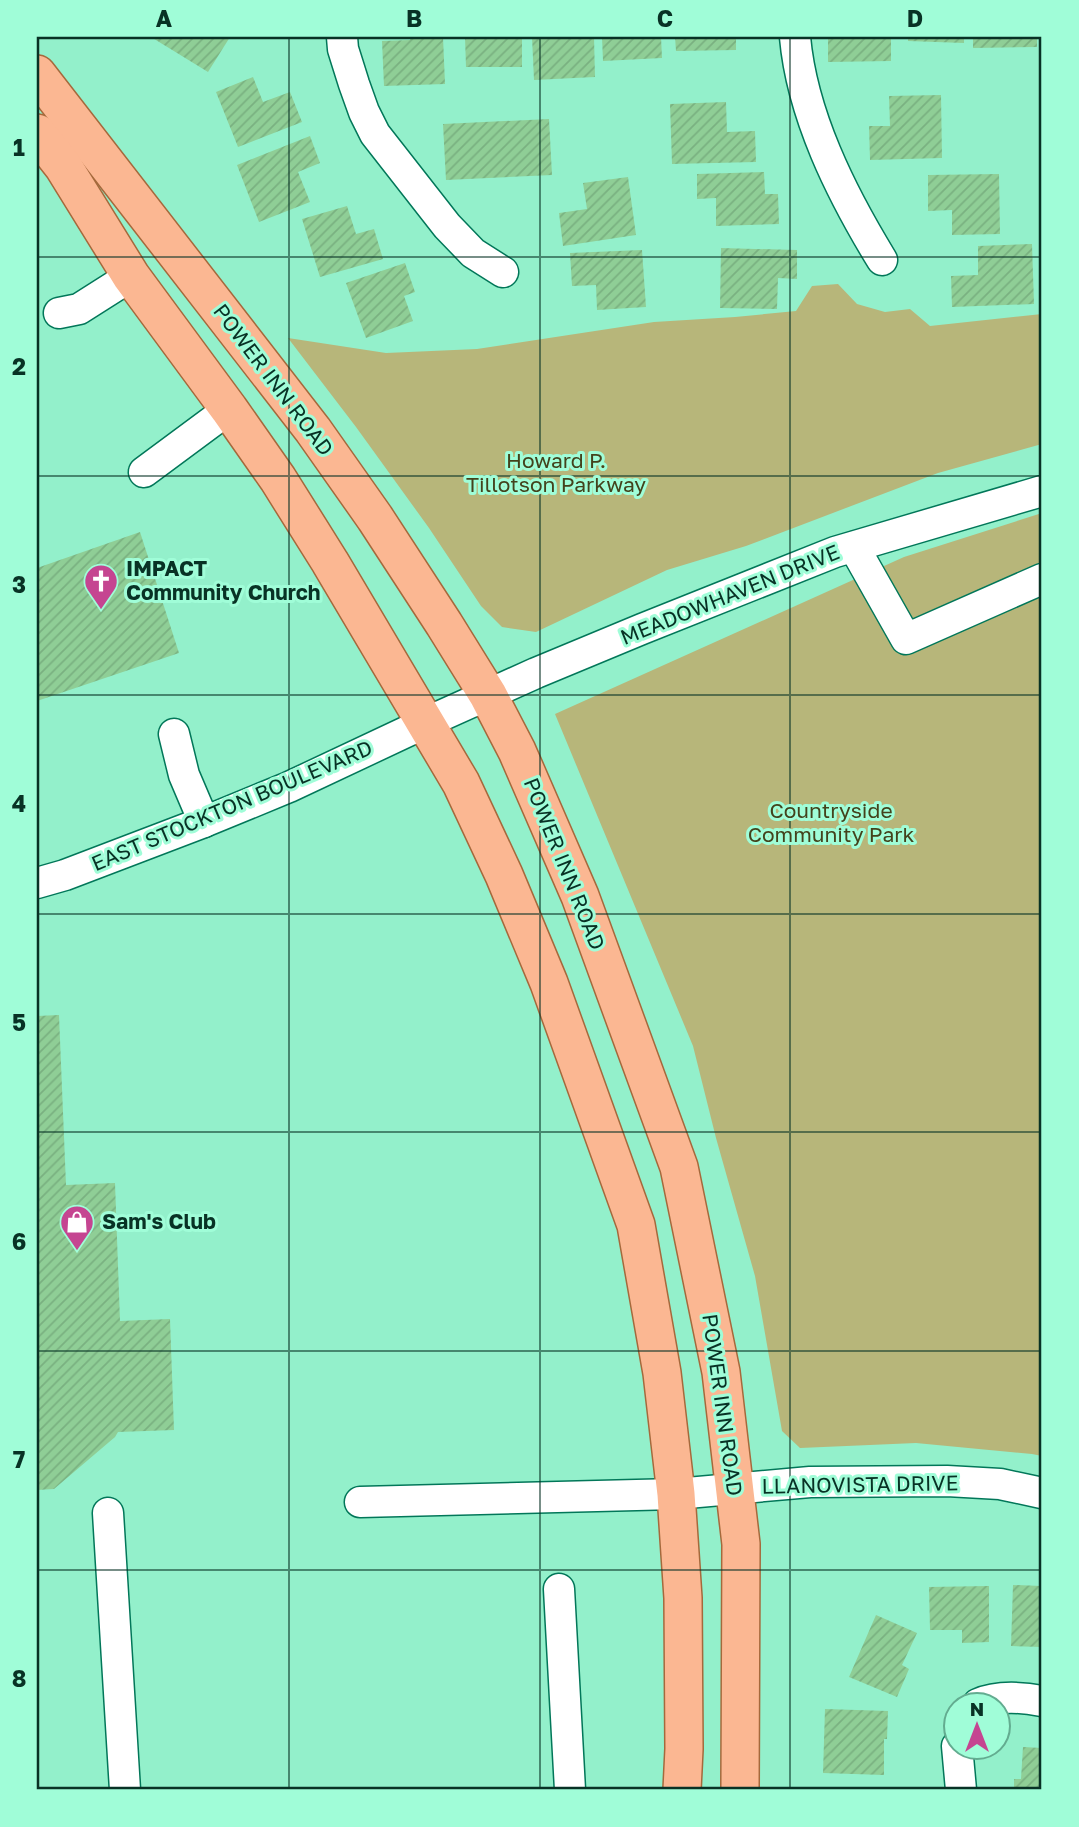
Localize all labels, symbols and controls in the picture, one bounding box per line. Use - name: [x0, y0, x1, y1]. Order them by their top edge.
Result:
- text: A: [156, 4, 173, 32]
- text: B: [406, 4, 422, 32]
- text: C: [657, 4, 673, 32]
- text: D: [907, 4, 923, 32]
- text: 1: [13, 133, 25, 161]
- street label: POWER INN ROAD: [208, 298, 339, 461]
- text: 2: [12, 352, 26, 380]
- park label: Howard P. Tillotson Parkway: [466, 447, 646, 497]
- street label: MEADOWHAVEN DRIVE: [616, 538, 843, 650]
- place label: IMPACT Community Church: [126, 555, 320, 605]
- church icon: IMPACT Community Church: [82, 562, 120, 611]
- text: 3: [12, 570, 26, 598]
- street label: EAST STOCKTON BOULEVARD: [87, 734, 376, 876]
- street label: POWER INN ROAD: [518, 774, 611, 954]
- text: 4: [12, 789, 26, 817]
- park label: Countryside Community Park: [748, 797, 914, 847]
- text: 5: [12, 1008, 26, 1036]
- shop icon: Sam's Club: [58, 1203, 96, 1252]
- place label: Sam's Club: [102, 1208, 216, 1234]
- text: 6: [12, 1227, 26, 1255]
- street label: POWER INN ROAD: [697, 1312, 749, 1498]
- text: 7: [13, 1445, 25, 1473]
- street label: LLANOVISTA DRIVE: [761, 1469, 959, 1499]
- text: 8: [12, 1664, 26, 1692]
- north arrow: [942, 1690, 1012, 1760]
- text: N: [970, 1697, 984, 1720]

